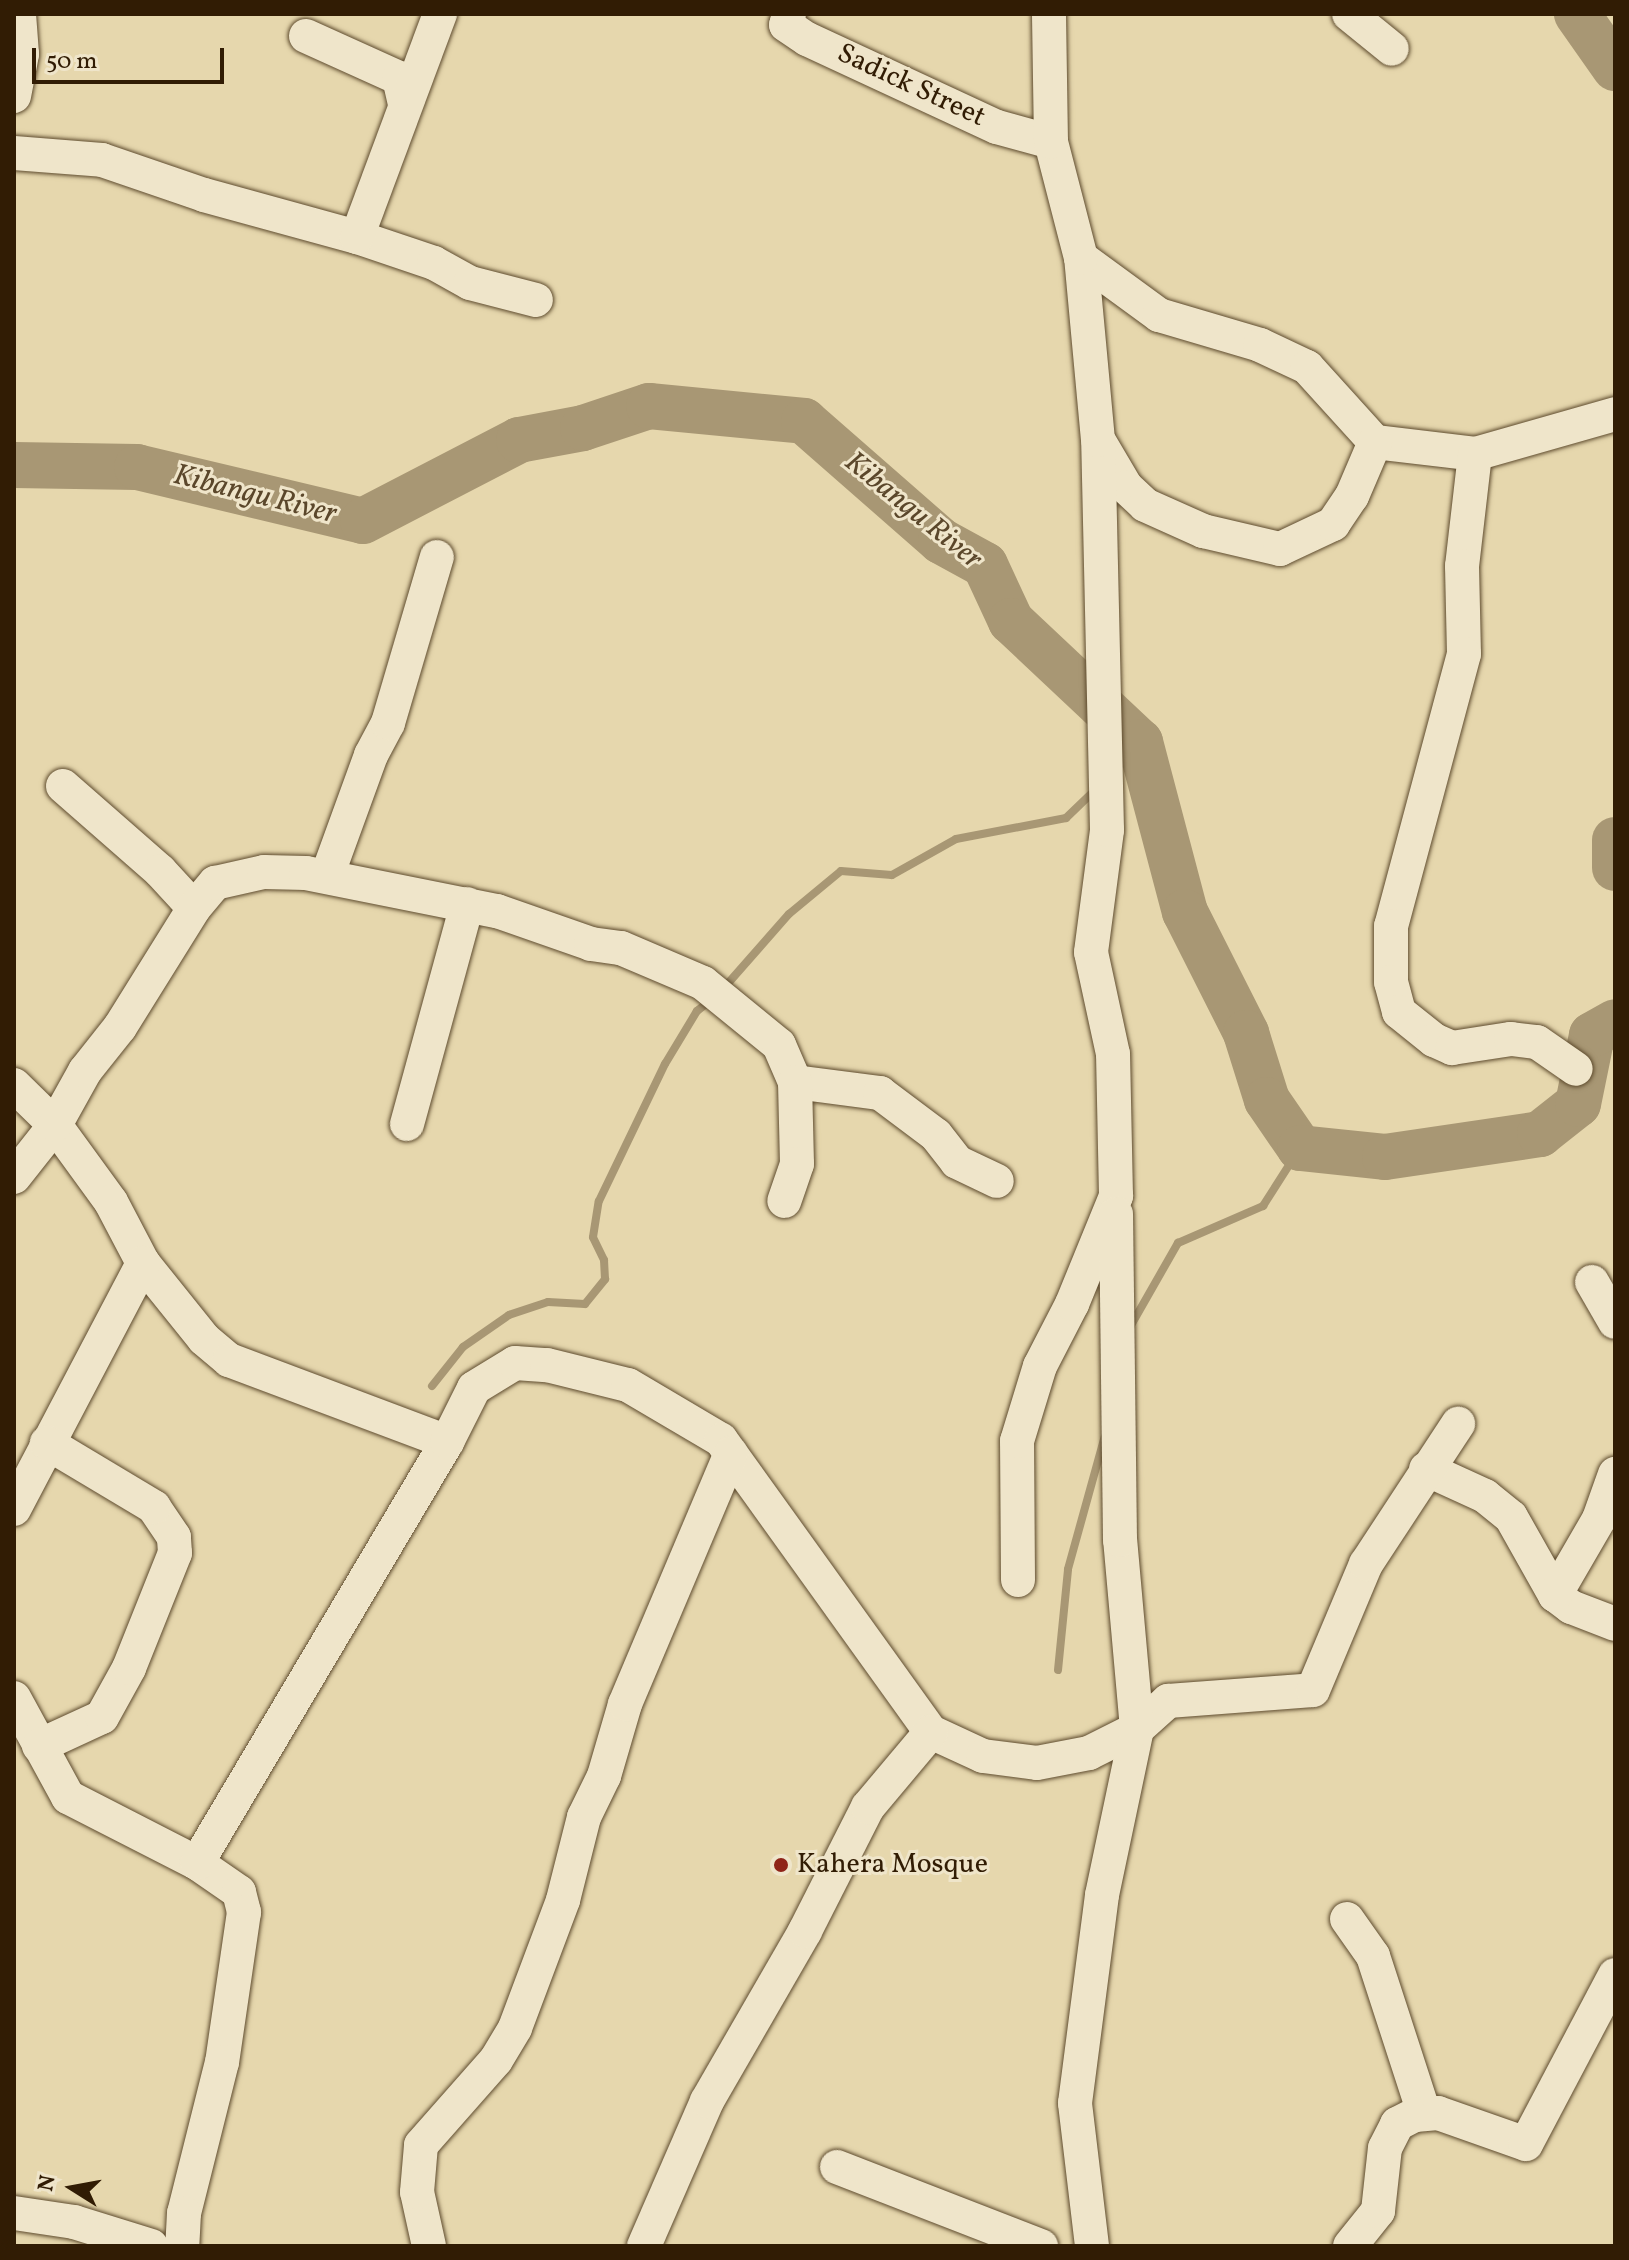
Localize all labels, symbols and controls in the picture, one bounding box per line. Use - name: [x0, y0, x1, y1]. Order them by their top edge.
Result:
- scale bar: [36, 32, 228, 82]
- street label: Sadick Street: [832, 37, 990, 135]
- text: 50 m: [46, 45, 98, 79]
- water label: Kibangu River: [837, 444, 989, 578]
- water label: Kibangu River: [170, 457, 340, 533]
- place label: Kahera Mosque: [797, 1848, 988, 1882]
- marker: Kahera Mosque: [772, 1856, 790, 1874]
- north arrow: [32, 2148, 112, 2228]
- text: N: [31, 2173, 65, 2194]

